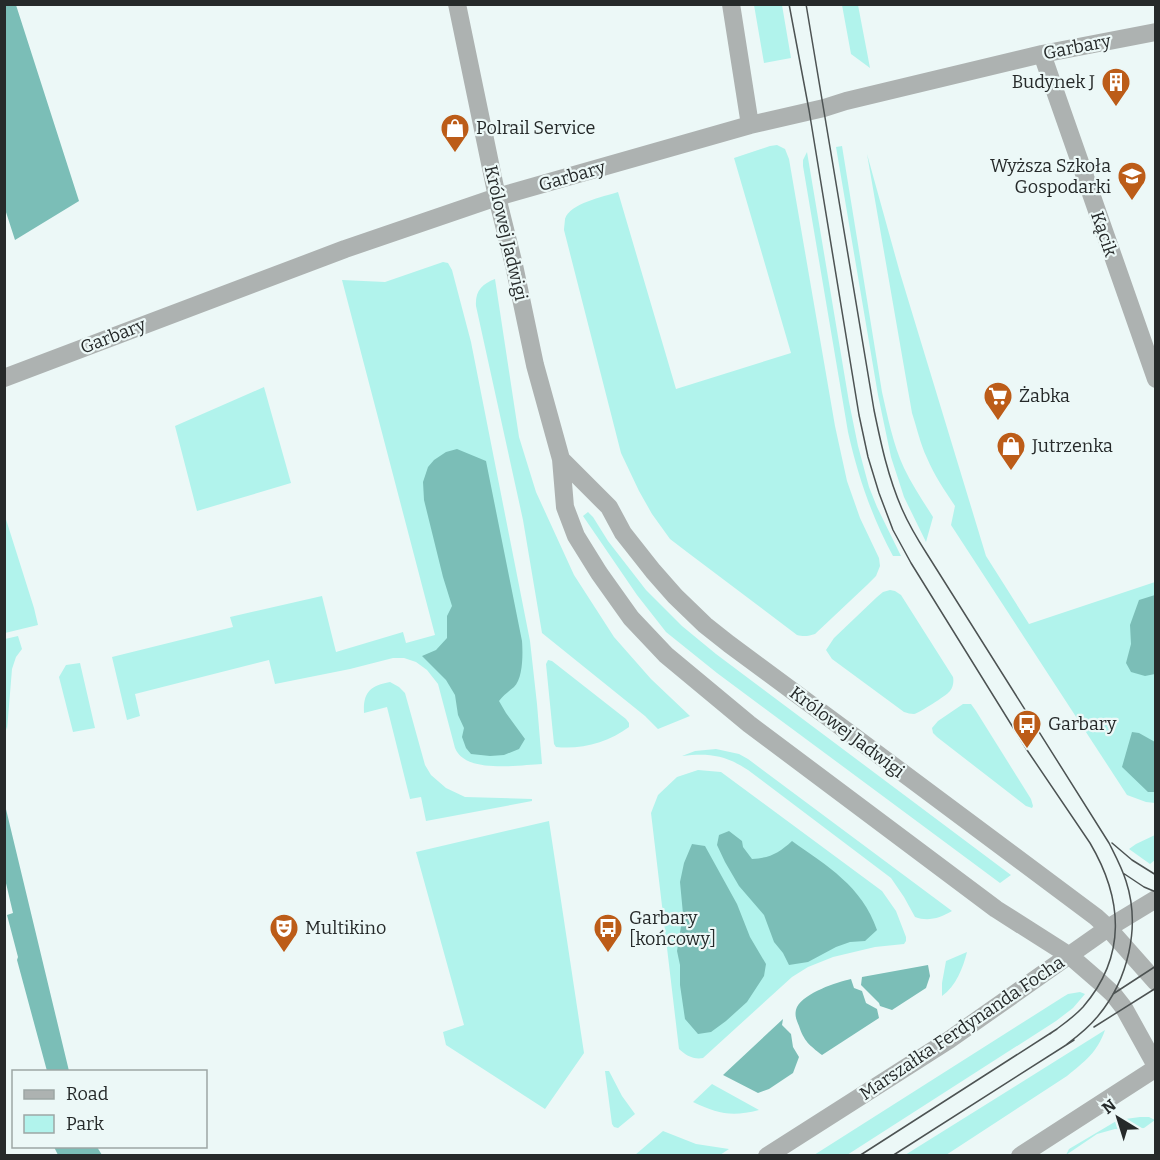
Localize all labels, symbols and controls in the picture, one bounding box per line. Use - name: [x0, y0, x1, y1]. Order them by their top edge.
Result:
- street label: Garbary: [1041, 30, 1113, 64]
- building icon: Budynek J: [1100, 66, 1132, 108]
- place label: Budynek J: [1012, 71, 1095, 93]
- shop icon: Polrail Service: [439, 112, 471, 154]
- place label: Polrail Service: [476, 117, 595, 139]
- place label: Wyższa Szkoła Gospodarki: [990, 155, 1111, 198]
- street label: Garbary: [536, 156, 608, 196]
- school or university icon: Wyższa Szkoła Gospodarki: [1116, 160, 1148, 202]
- street label: Królowej Jadwigi: [480, 163, 532, 303]
- street label: Kącik: [1086, 208, 1122, 260]
- street label: Garbary: [77, 313, 149, 359]
- supermarket icon: Żabka: [982, 380, 1014, 422]
- place label: Żabka: [1019, 385, 1070, 407]
- shop icon: Jutrzenka: [995, 430, 1027, 472]
- place label: Jutrzenka: [1031, 435, 1113, 457]
- street label: Królowej Jadwigi: [785, 682, 909, 782]
- bus stop icon: Garbary: [1011, 708, 1043, 750]
- place label: Garbary: [1048, 713, 1117, 735]
- place label: Garbary [końcowy]: [629, 907, 716, 950]
- theatre icon: Multikino: [268, 912, 300, 954]
- bus stop icon: Garbary [końcowy]: [592, 912, 624, 954]
- place label: Multikino: [305, 917, 386, 939]
- street label: Marszałka Ferdynanda Focha: [855, 951, 1069, 1105]
- legend: [12, 1070, 207, 1148]
- text: Road: [66, 1083, 109, 1105]
- north arrow: [1088, 1088, 1148, 1148]
- text: N: [1098, 1095, 1120, 1118]
- text: Park: [66, 1113, 105, 1135]

